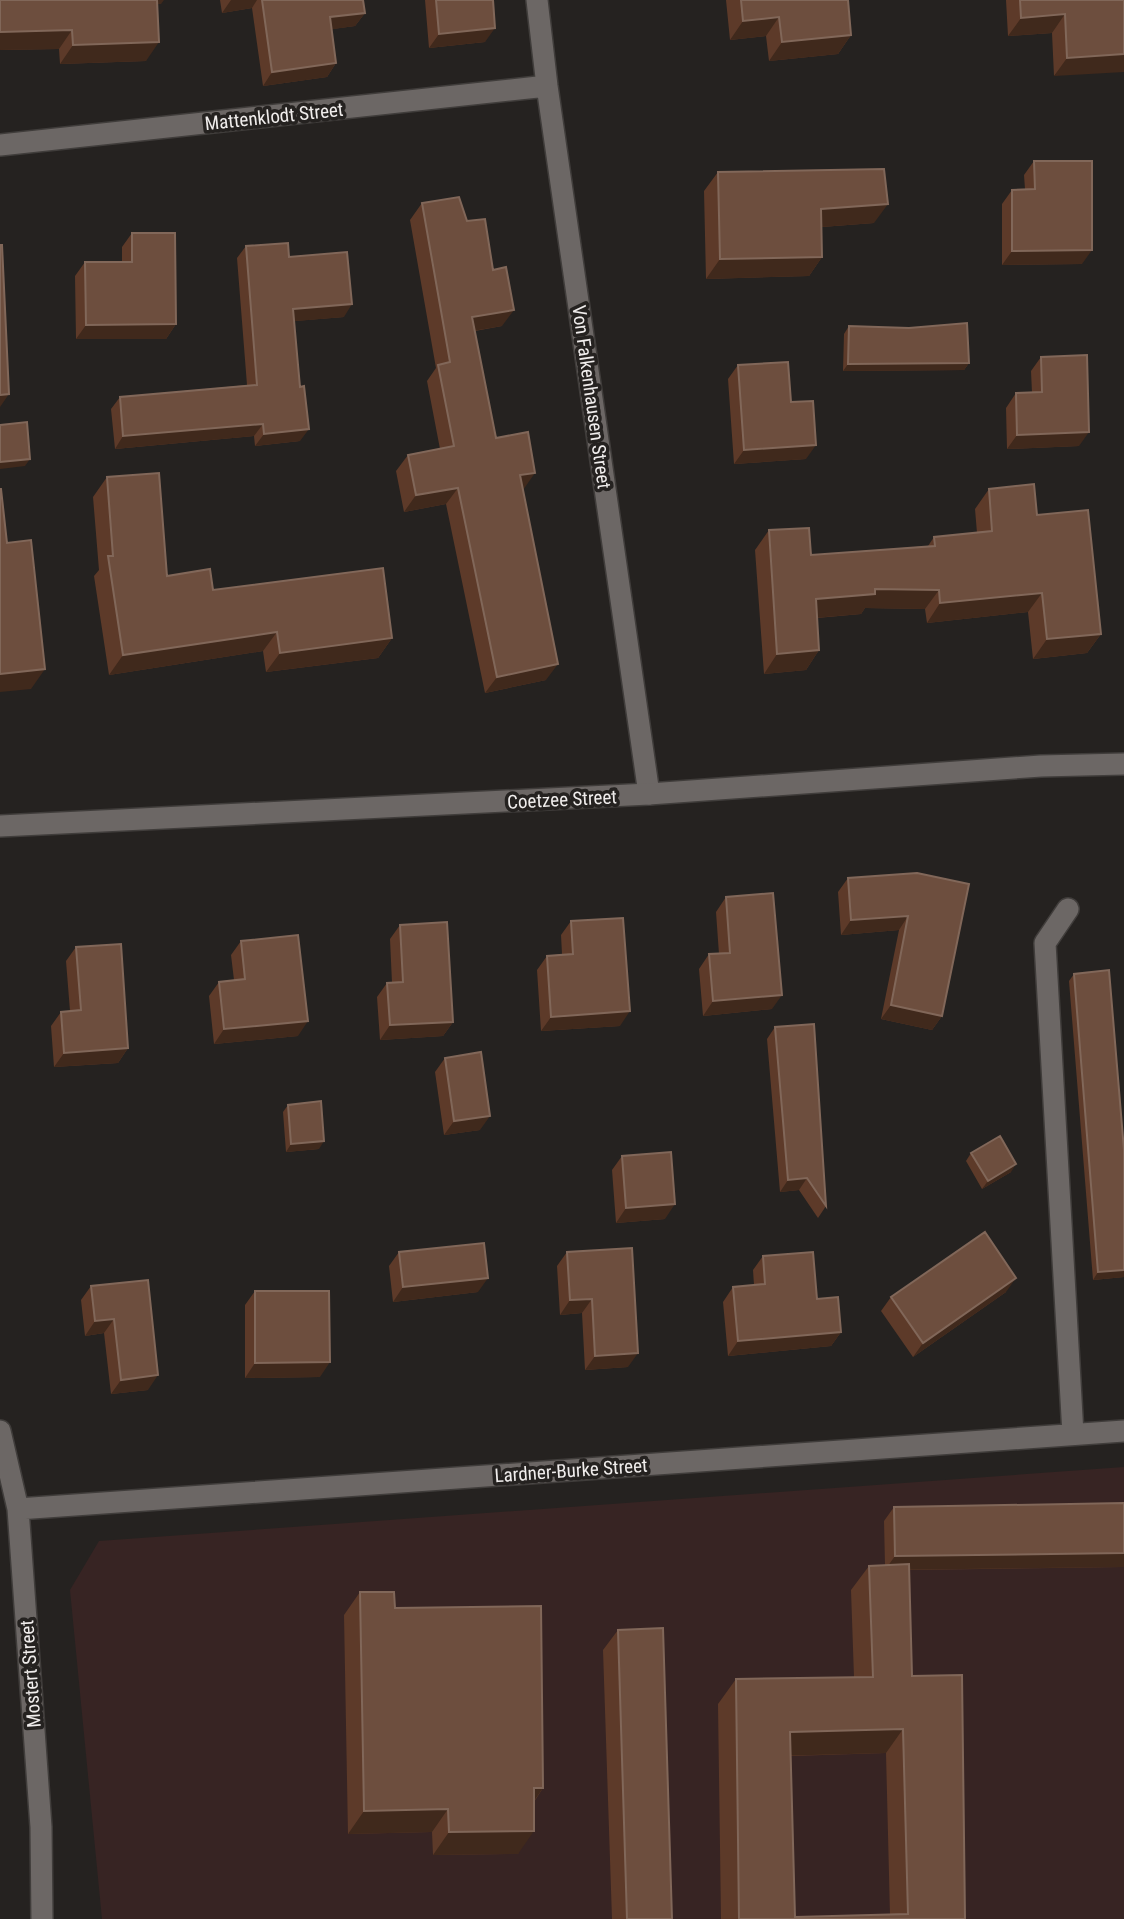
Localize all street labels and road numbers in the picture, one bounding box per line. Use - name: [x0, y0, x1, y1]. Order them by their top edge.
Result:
- street label: Mattenklodt Street: [204, 98, 344, 135]
- street label: Von Falkenhausen Street: [567, 304, 616, 490]
- street label: Coetzee Street: [507, 785, 617, 814]
- street label: Lardner-Burke Street: [494, 1454, 648, 1487]
- street label: Mostert Street: [15, 1619, 46, 1729]

